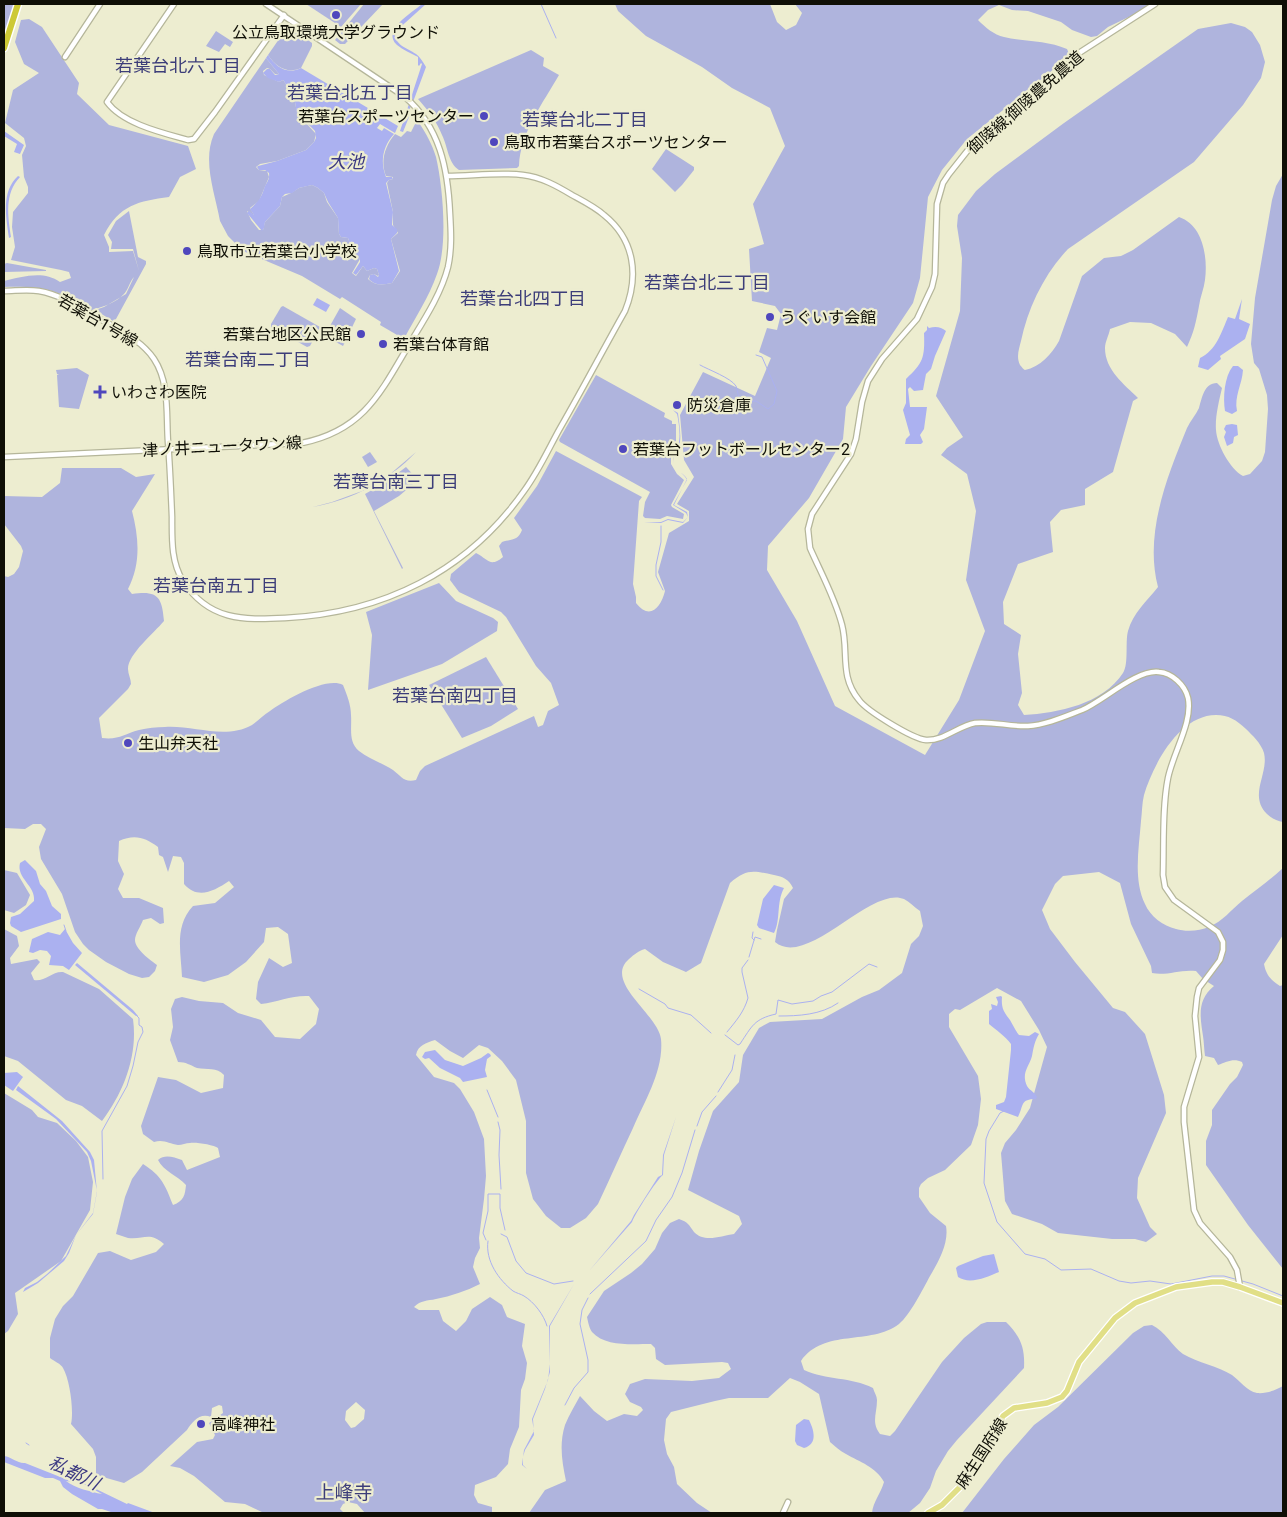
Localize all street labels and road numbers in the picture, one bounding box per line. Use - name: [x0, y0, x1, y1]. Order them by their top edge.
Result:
- street label: 御陵線;御陵農免農道: [963, 47, 1087, 158]
- street label: 若葉台1号線: [54, 290, 141, 351]
- street label: 津ノ井ニュータウン線: [142, 433, 302, 460]
- street label: 麻生国府線: [952, 1415, 1011, 1492]

